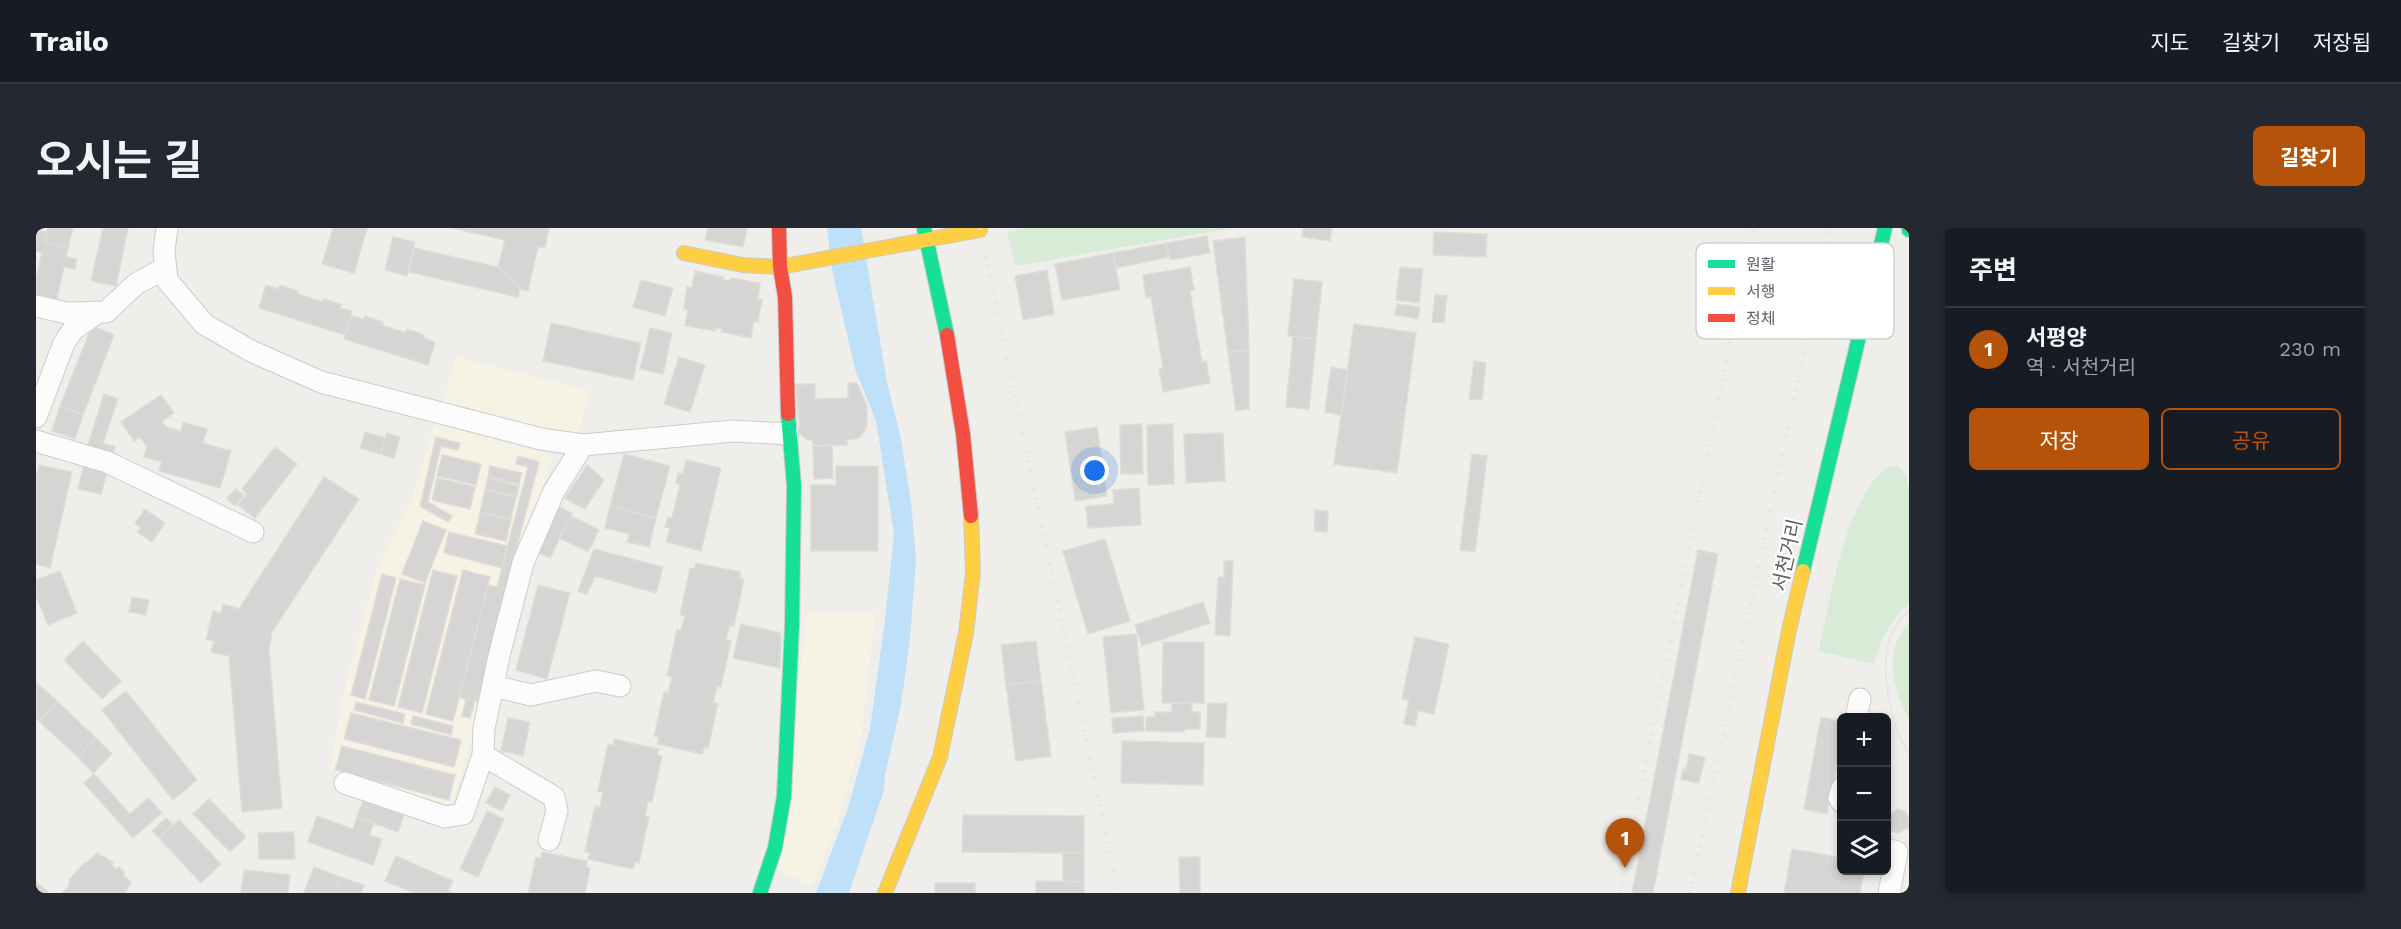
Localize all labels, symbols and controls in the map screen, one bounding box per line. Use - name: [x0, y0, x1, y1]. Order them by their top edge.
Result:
- text: Trailo: [30, 25, 109, 58]
- text: 지도: [2150, 30, 2189, 55]
- text: 길찾기: [2222, 30, 2280, 55]
- text: 저장됨: [2313, 30, 2371, 55]
- button: 길찾기: [2253, 126, 2365, 186]
- text: 오시는 길: [36, 136, 203, 185]
- legend: [1696, 243, 1894, 339]
- text: 원활: [1746, 255, 1776, 274]
- text: 주변: [1969, 255, 2017, 285]
- text: 서행: [1746, 282, 1775, 301]
- text: 정체: [1746, 309, 1775, 328]
- text: 서평양: [2026, 325, 2087, 350]
- text: 1: [1984, 337, 1993, 361]
- text: 230 m: [2279, 337, 2341, 361]
- text: 역 · 서천거리: [2026, 355, 2136, 379]
- button: 저장: [1969, 408, 2149, 470]
- button: 공유: [2161, 408, 2341, 470]
- your location: [1080, 456, 1109, 485]
- street label: 서천거리: [1767, 516, 1807, 594]
- map controls: [1837, 713, 1891, 875]
- button: +: [1837, 713, 1891, 767]
- button: −: [1837, 767, 1891, 821]
- pin: 1: [1606, 818, 1644, 868]
- button: layers: [1837, 821, 1891, 875]

